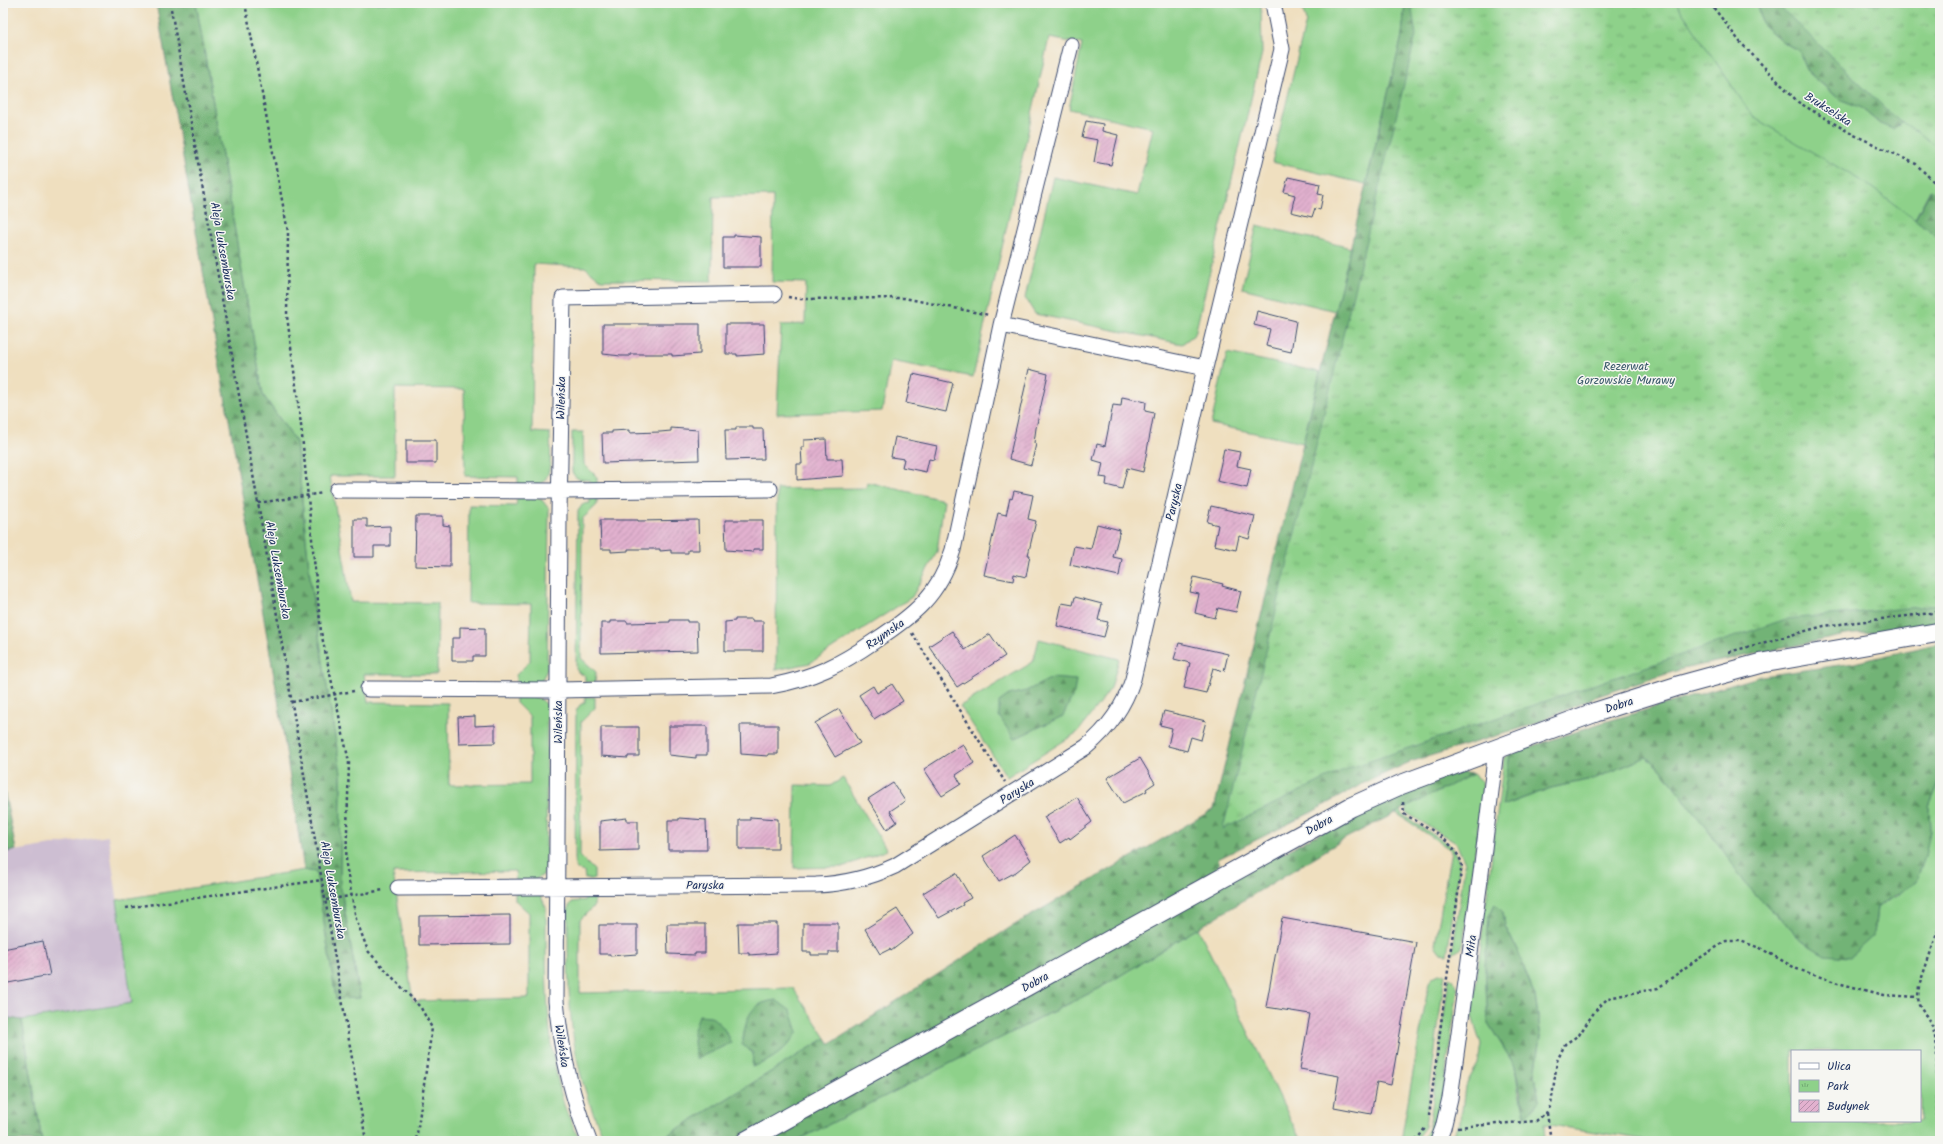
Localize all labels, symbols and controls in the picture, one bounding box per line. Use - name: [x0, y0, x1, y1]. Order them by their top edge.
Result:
- street label: Brukselska: [1800, 87, 1855, 132]
- street label: Aleja Luksemburska: [205, 200, 241, 302]
- park label: Rezerwat Gorzowskie Murawy: [1577, 357, 1675, 390]
- street label: Wileńska: [552, 376, 571, 420]
- street label: Paryska: [1161, 481, 1188, 523]
- street label: Aleja Luksemburska: [260, 519, 296, 621]
- street label: Rzymska: [862, 614, 909, 655]
- street label: Dobra: [1602, 692, 1636, 719]
- street label: Wileńska: [549, 700, 568, 744]
- street label: Paryska: [996, 773, 1039, 810]
- street label: Dobra: [1302, 810, 1337, 841]
- street label: Aleja Luksemburska: [315, 839, 351, 941]
- street label: Paryska: [686, 876, 724, 895]
- street label: Miła: [1461, 933, 1483, 958]
- street label: Dobra: [1018, 967, 1053, 998]
- street label: Wileńska: [549, 1023, 574, 1069]
- legend: [1791, 1050, 1921, 1122]
- text: Ulica: [1827, 1057, 1851, 1076]
- text: Park: [1827, 1077, 1849, 1096]
- text: Budynek: [1827, 1097, 1870, 1116]

